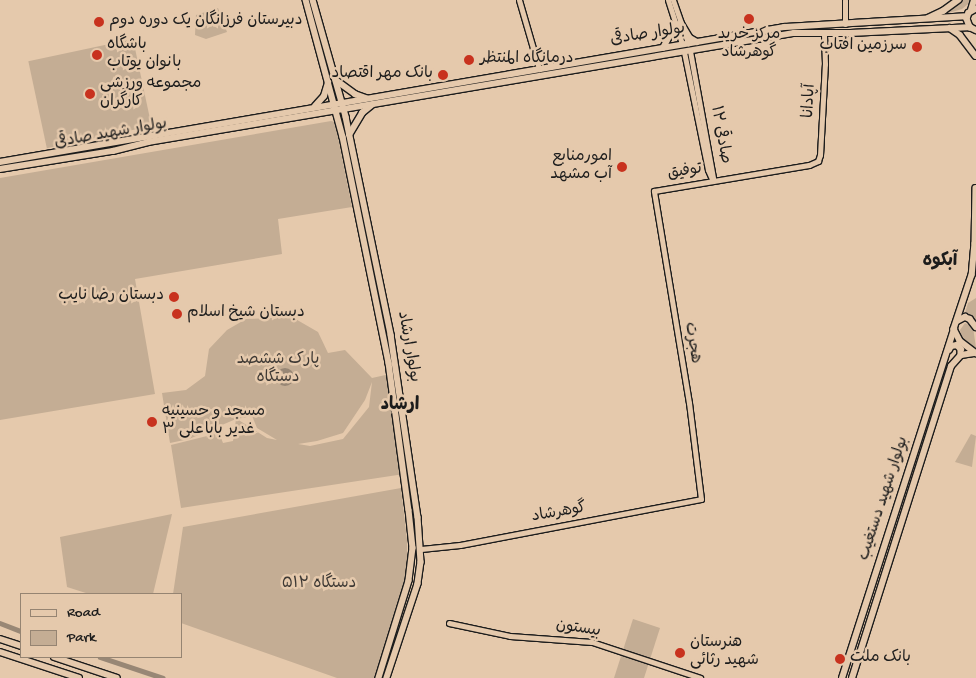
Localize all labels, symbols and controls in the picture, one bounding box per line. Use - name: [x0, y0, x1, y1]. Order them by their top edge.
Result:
- place label: دبیرستان فرزانگان یک دوره دوم: [109, 12, 303, 32]
- marker: مرکز خرید گوهرشاد: [743, 13, 755, 25]
- marker: دبیرستان فرزانگان یک دوره دوم: [93, 16, 105, 28]
- street label: بولوار صادقی: [609, 21, 687, 51]
- place label: مرکز خرید گوهرشاد: [718, 26, 780, 64]
- place label: باشگاه بانوان یوتاب: [107, 36, 181, 74]
- place label: سرزمین افتاب: [820, 37, 907, 57]
- marker: سرزمین افتاب: [911, 41, 923, 53]
- marker: باشگاه بانوان یوتاب: [91, 49, 103, 61]
- place label: درمانگاه المنتظر: [480, 50, 574, 70]
- marker: درمانگاه المنتظر: [462, 53, 476, 67]
- place label: بانک مهر اقتصاد: [332, 65, 433, 85]
- marker: بانک مهر اقتصاد: [437, 69, 449, 81]
- place label: مجموعه ورزشی کارگران: [100, 75, 201, 113]
- street label: آپادانا: [801, 83, 821, 119]
- marker: مجموعه ورزشی کارگران: [84, 88, 96, 100]
- street label: صادقی ۱۲: [704, 104, 734, 166]
- street label: بولوار شهید صادقی: [53, 116, 169, 154]
- place label: امورمنابع آب مشهد: [550, 148, 612, 186]
- marker: امورمنابع آب مشهد: [616, 161, 628, 173]
- street label: توفیق: [666, 161, 704, 185]
- district label: آبکوه: [923, 251, 957, 273]
- place label: دبستان رضا نایب: [58, 287, 164, 307]
- marker: دبستان رضا نایب: [168, 291, 180, 303]
- place label: دبستان شیخ اسلام: [187, 304, 305, 324]
- marker: دبستان شیخ اسلام: [171, 308, 183, 320]
- street label: بولوار ارشاد: [391, 310, 423, 384]
- street label: هجرت: [678, 321, 704, 365]
- park label: پارک‌ ششصد دستگاه: [237, 351, 319, 389]
- district label: ارشاد: [381, 395, 419, 417]
- place label: مسجد و حسینیه غدیر باباعلی ۳: [162, 403, 265, 441]
- marker: مسجد و حسینیه غدیر باباعلی ۳: [146, 416, 158, 428]
- street label: بولوار شهید دستغیب: [856, 435, 914, 563]
- street label: گوهرشاد: [530, 500, 588, 528]
- park label: ۵۱۲ دستگاه: [282, 575, 356, 595]
- legend: [20, 593, 182, 658]
- text: Road: [67, 604, 100, 622]
- street label: بیستون: [554, 617, 602, 643]
- text: Park: [67, 629, 96, 647]
- place label: هنرستان شهید رثائی: [690, 634, 759, 672]
- marker: هنرستان شهید رثائی: [674, 647, 686, 659]
- place label: بانک ملت: [850, 649, 911, 669]
- marker: بانک ملت: [834, 653, 846, 665]

